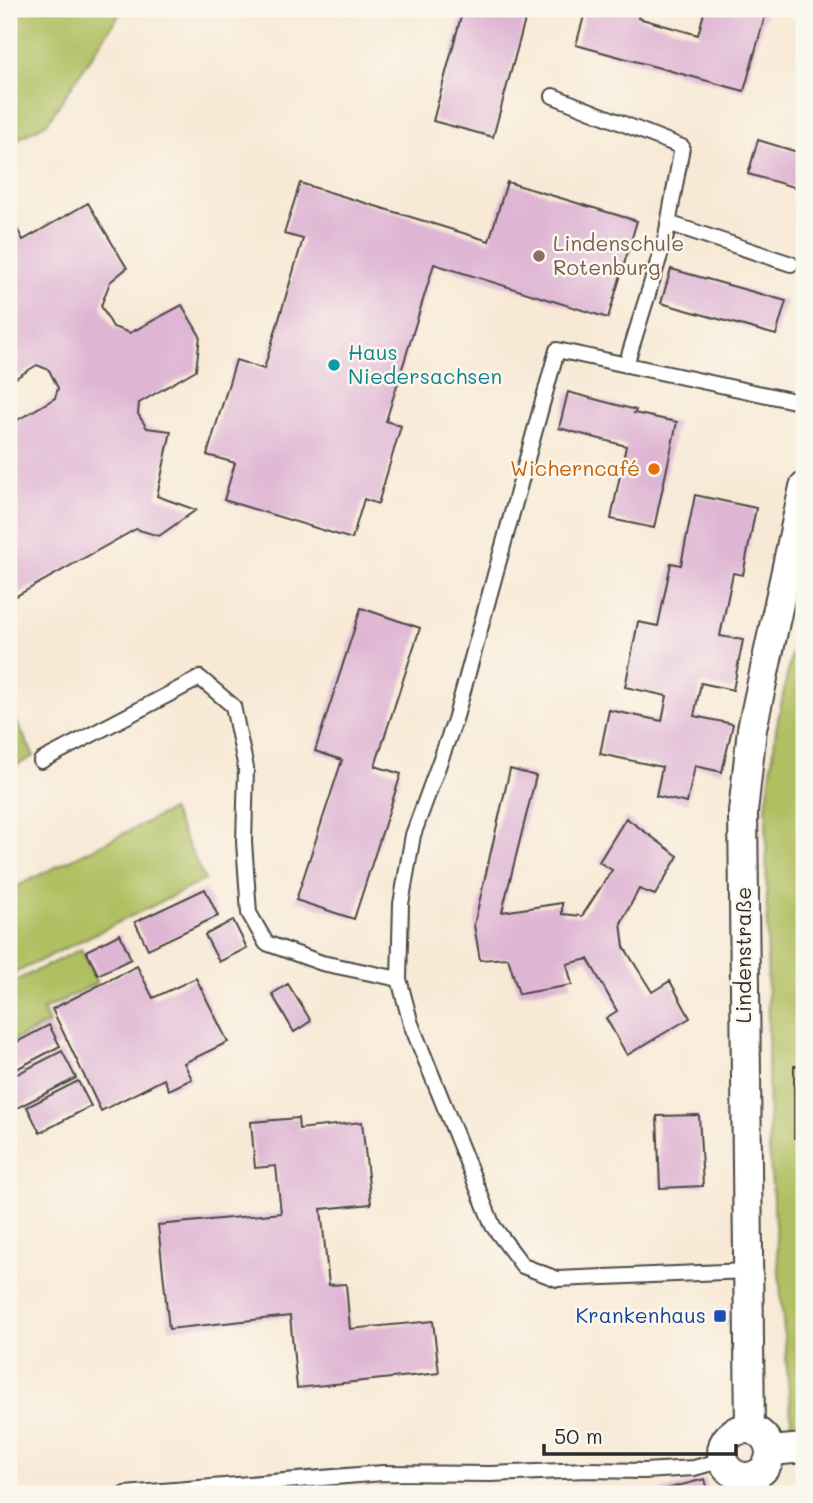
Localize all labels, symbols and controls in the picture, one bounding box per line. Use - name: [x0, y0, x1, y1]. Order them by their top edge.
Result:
- place label: Lindenschule Rotenburg: [553, 229, 684, 280]
- marker: Lindenschule Rotenburg: [531, 248, 547, 264]
- place label: Haus Niedersachsen: [348, 338, 502, 389]
- marker: Haus Niedersachsen: [326, 357, 342, 373]
- place label: Wicherncafé: [510, 454, 640, 481]
- marker: Wicherncafé: [646, 461, 662, 477]
- street label: Lindenstraße: [729, 887, 756, 1023]
- place label: Krankenhaus: [576, 1301, 706, 1328]
- marker: Krankenhaus: [712, 1308, 728, 1324]
- scale bar: [544, 1412, 736, 1456]
- text: 50 m: [554, 1422, 603, 1449]

